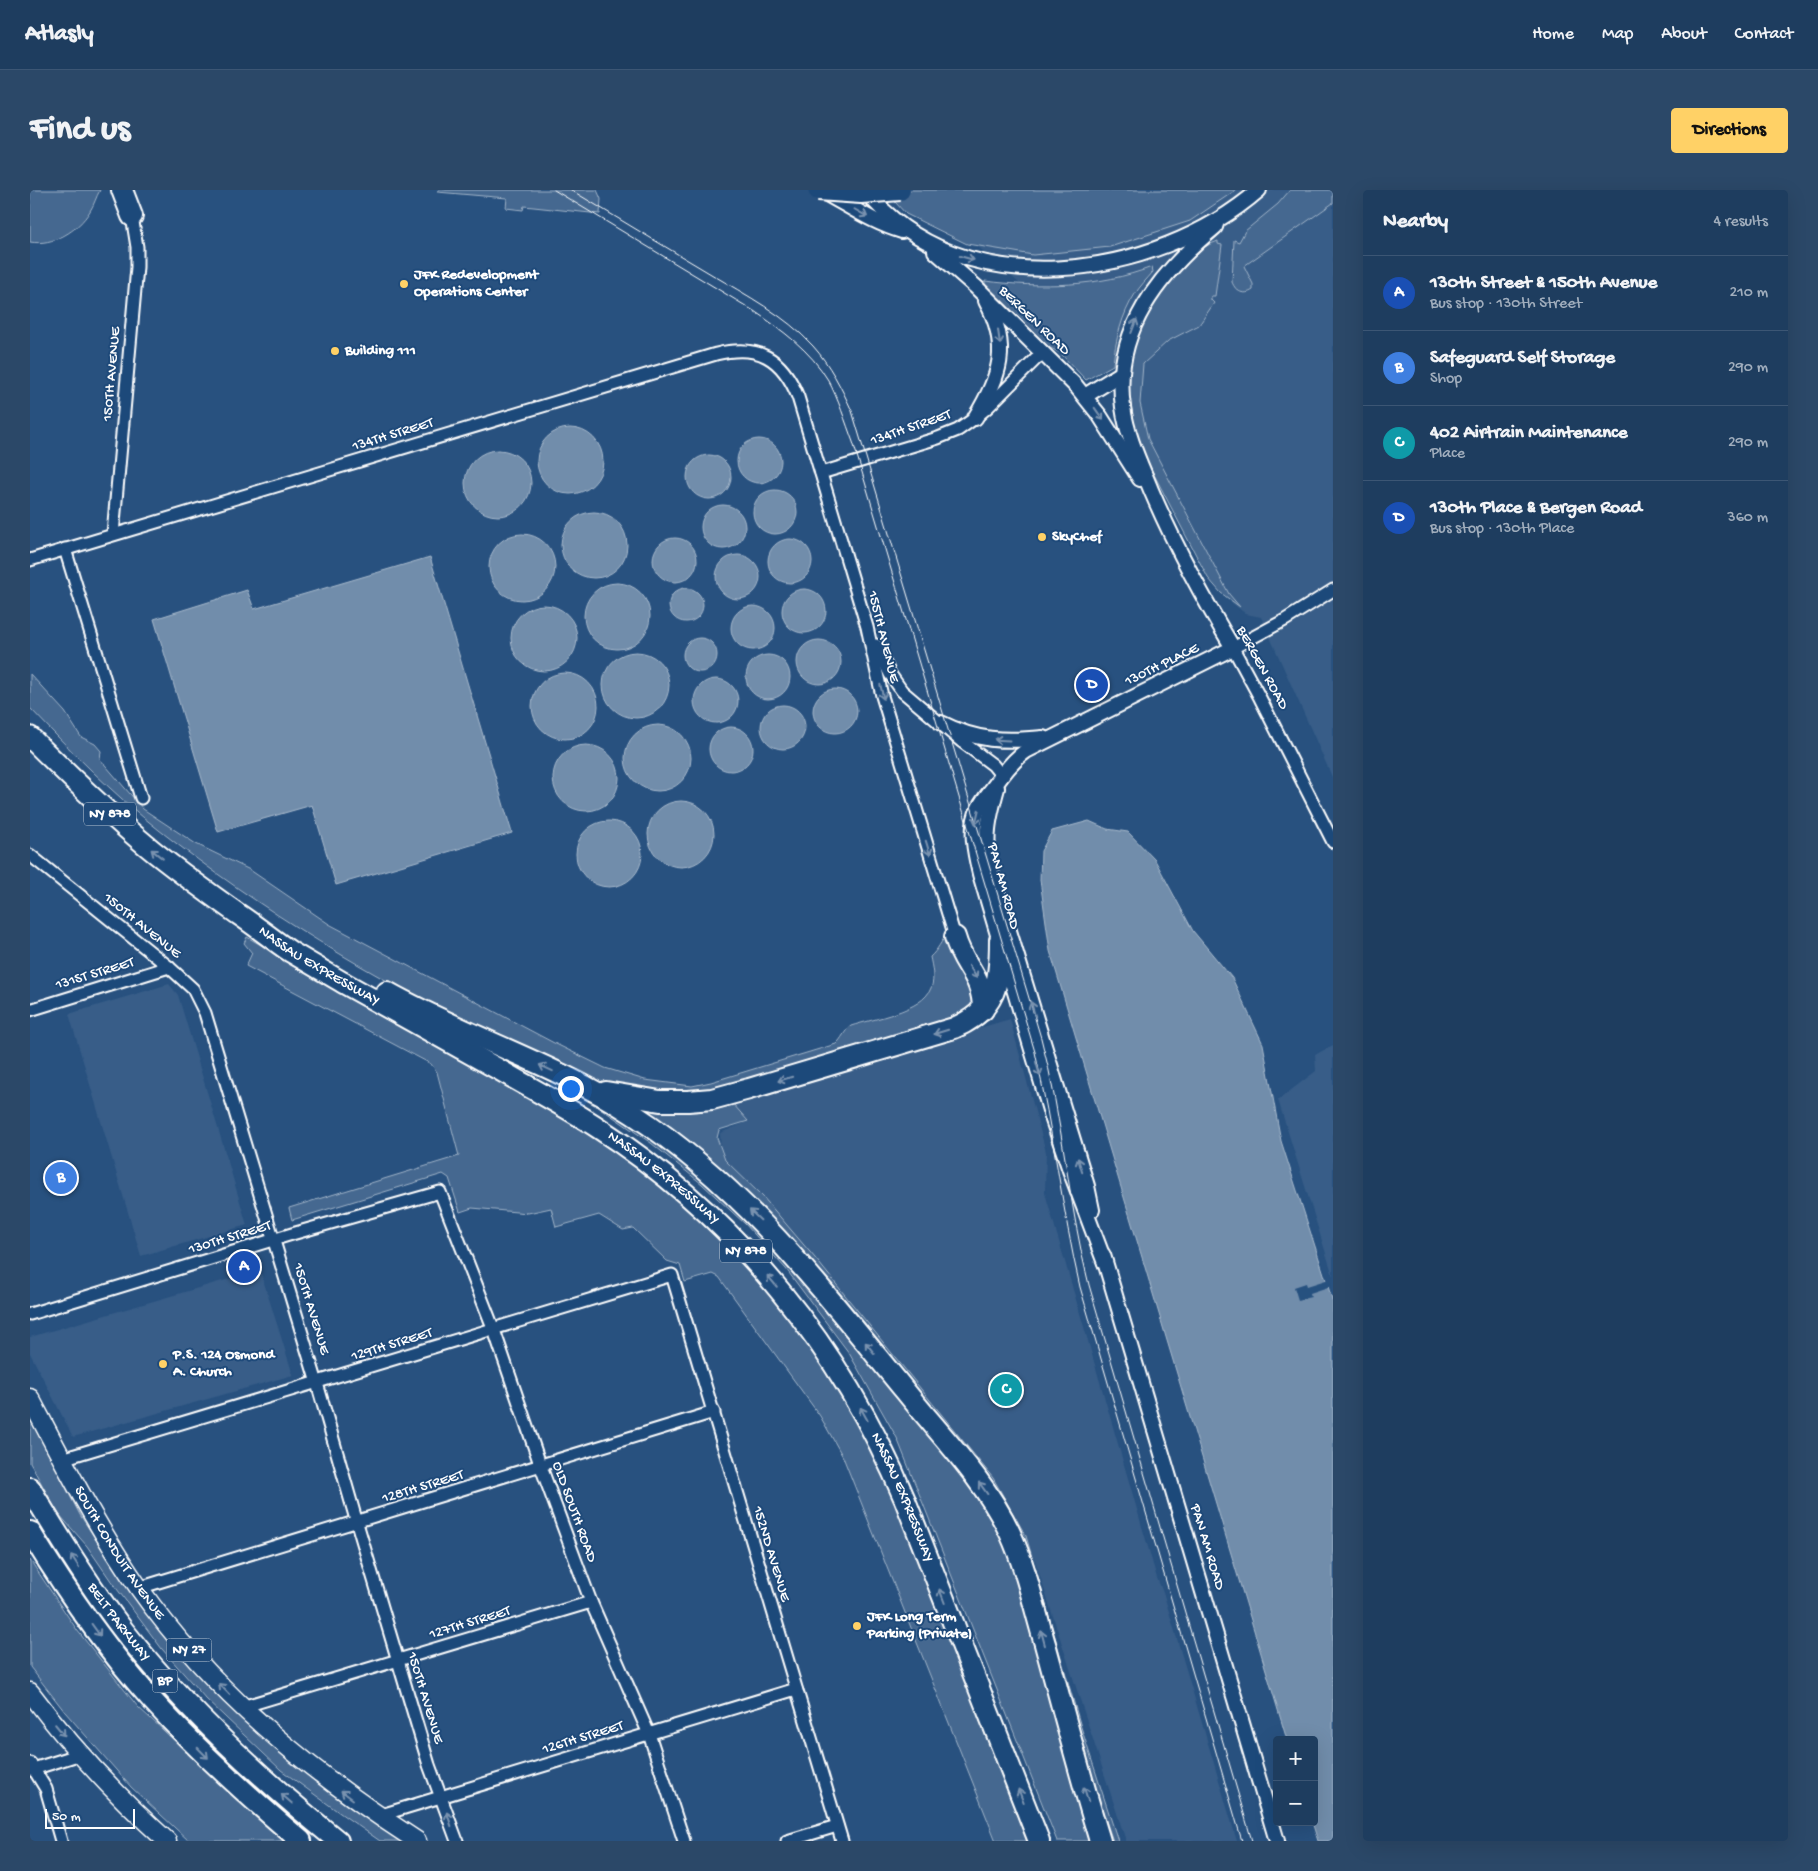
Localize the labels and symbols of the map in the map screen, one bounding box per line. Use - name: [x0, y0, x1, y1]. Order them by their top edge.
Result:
- one-way arrow: [853, 208, 868, 218]
- one-way arrow: [959, 253, 975, 263]
- place label: JFK Redevelopment Operations Center: [413, 266, 540, 301]
- marker: JFK Redevelopment Operations Center: [398, 278, 410, 290]
- street label: BERGEN ROAD: [994, 282, 1074, 360]
- one-way arrow: [1130, 318, 1139, 334]
- street label: 150TH AVENUE: [99, 325, 125, 423]
- one-way arrow: [994, 329, 1004, 345]
- place label: Building 111: [344, 342, 416, 360]
- marker: Building 111: [329, 345, 341, 357]
- street label: 134TH STREET: [867, 405, 955, 450]
- one-way arrow: [1094, 407, 1104, 421]
- street label: 134TH STREET: [349, 414, 437, 456]
- place label: SkyChef: [1052, 528, 1103, 546]
- marker: SkyChef: [1036, 531, 1048, 543]
- street label: 155TH AVENUE: [863, 588, 903, 685]
- street label: BERGEN ROAD: [1231, 622, 1292, 713]
- street label: 130TH PLACE: [1121, 639, 1203, 691]
- pin: D: [1076, 666, 1108, 704]
- one-way arrow: [878, 684, 887, 700]
- one-way arrow: [995, 736, 1011, 745]
- road number: NY 878: [84, 802, 136, 826]
- one-way arrow: [972, 808, 981, 824]
- one-way arrow: [923, 840, 933, 856]
- street label: PAN AM ROAD: [983, 840, 1023, 931]
- one-way arrow: [151, 849, 164, 860]
- street label: 150TH AVENUE: [99, 889, 185, 963]
- street label: NASSAU EXPRESSWAY: [255, 922, 383, 1010]
- street label: 131ST STREET: [53, 953, 138, 995]
- one-way arrow: [968, 965, 978, 979]
- one-way arrow: [1027, 1002, 1037, 1018]
- one-way arrow: [933, 1028, 949, 1038]
- one-way arrow: [1033, 1061, 1043, 1077]
- one-way arrow: [539, 1063, 554, 1073]
- one-way arrow: [778, 1074, 794, 1084]
- your location: [558, 1076, 584, 1102]
- street label: NASSAU EXPRESSWAY: [604, 1127, 723, 1229]
- one-way arrow: [1075, 1157, 1085, 1173]
- pin: B: [45, 1159, 77, 1197]
- one-way arrow: [749, 1209, 761, 1221]
- street label: 130TH STREET: [186, 1217, 275, 1259]
- road number: NY 878: [720, 1240, 772, 1262]
- pin: A: [228, 1248, 260, 1286]
- street label: 150TH AVENUE: [288, 1260, 334, 1358]
- one-way arrow: [767, 1274, 778, 1287]
- street label: 129TH STREET: [348, 1324, 436, 1366]
- one-way arrow: [864, 1342, 875, 1355]
- place label: P.S. 124 Osmond A. Church: [172, 1346, 276, 1381]
- marker: P.S. 124 Osmond A. Church: [157, 1358, 169, 1370]
- pin: C: [990, 1371, 1022, 1409]
- one-way arrow: [859, 1408, 869, 1422]
- street label: NASSAU EXPRESSWAY: [866, 1430, 938, 1565]
- street label: OLD SOUTH ROAD: [547, 1459, 601, 1565]
- street label: 128TH STREET: [379, 1466, 467, 1508]
- one-way arrow: [978, 1481, 988, 1495]
- street label: SOUTH CONDUIT AVENUE: [70, 1483, 169, 1624]
- street label: PAN AM ROAD: [1185, 1501, 1229, 1592]
- street label: 152ND AVENUE: [748, 1503, 794, 1604]
- one-way arrow: [70, 1554, 80, 1568]
- street label: BELT PARKWAY: [82, 1579, 154, 1665]
- one-way arrow: [937, 1588, 946, 1604]
- street label: 127TH STREET: [426, 1602, 514, 1644]
- place label: JFK Long Term Parking (Private): [866, 1608, 972, 1643]
- marker: JFK Long Term Parking (Private): [851, 1620, 863, 1632]
- one-way arrow: [91, 1623, 101, 1637]
- one-way arrow: [1037, 1630, 1047, 1646]
- road number: NY 27: [166, 1638, 212, 1662]
- street label: 150TH AVENUE: [402, 1649, 448, 1747]
- road number: BP: [152, 1670, 178, 1692]
- one-way arrow: [218, 1682, 230, 1695]
- street label: 126TH STREET: [539, 1717, 627, 1759]
- one-way arrow: [55, 1724, 66, 1737]
- one-way arrow: [196, 1747, 209, 1759]
- one-way arrow: [1081, 1787, 1091, 1803]
- one-way arrow: [1016, 1788, 1025, 1804]
- one-way arrow: [341, 1789, 354, 1800]
- one-way arrow: [281, 1793, 294, 1804]
- scale bar: [45, 1806, 135, 1829]
- one-way arrow: [444, 1811, 453, 1827]

